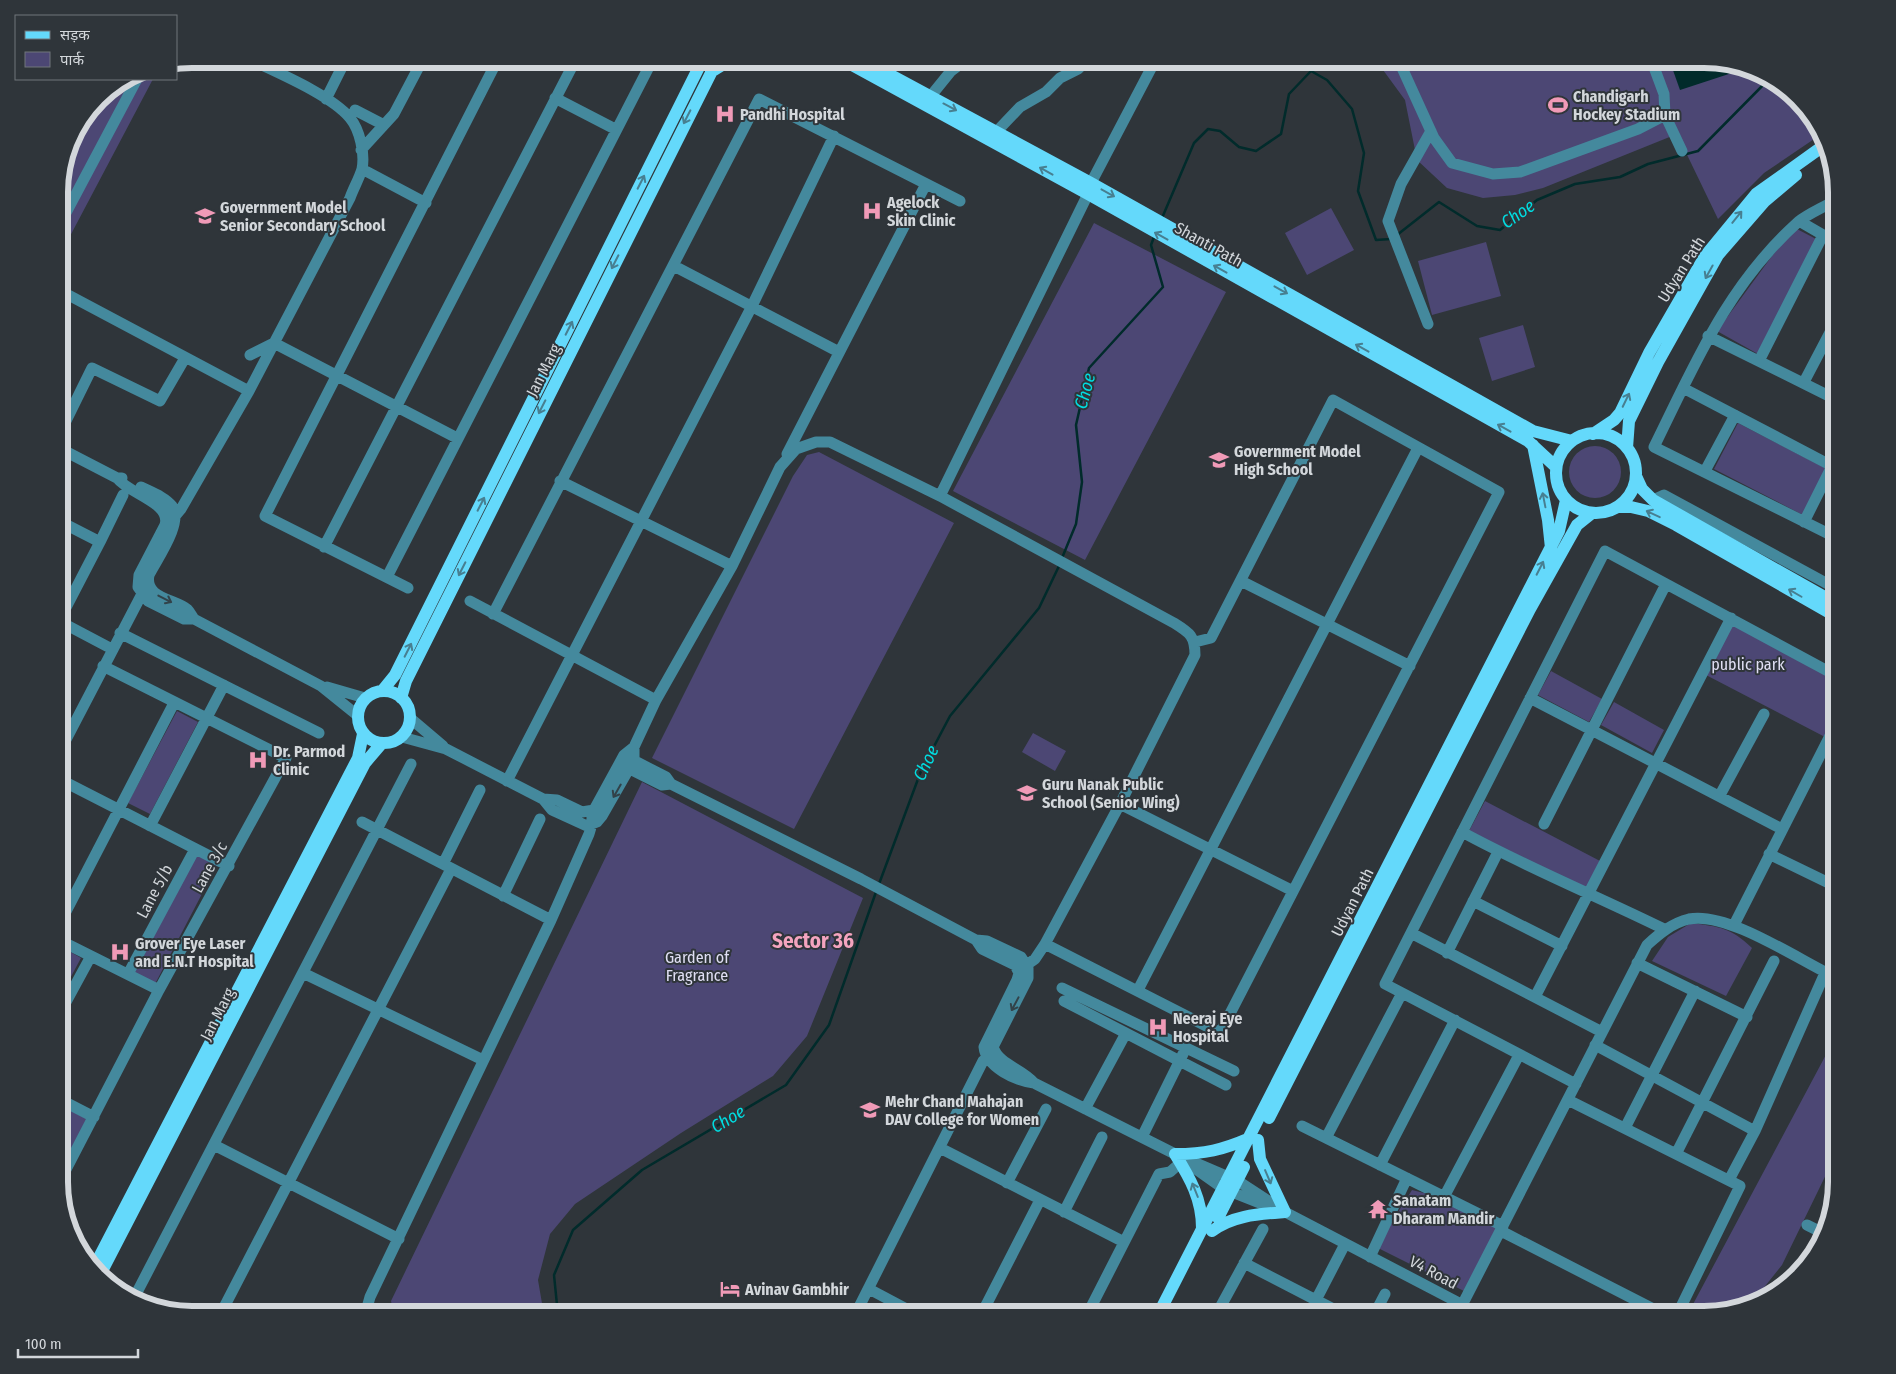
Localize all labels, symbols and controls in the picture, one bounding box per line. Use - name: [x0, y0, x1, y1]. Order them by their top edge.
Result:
- legend: [15, 15, 178, 80]
- text: सड़क: [60, 26, 90, 44]
- text: पार्क: [60, 51, 84, 69]
- place label: Chandigarh Hockey Stadium: [1573, 87, 1680, 124]
- sports icon: Chandigarh Hockey Stadium: [1547, 94, 1569, 116]
- hospital icon: Pandhi Hospital: [714, 103, 736, 125]
- one-way arrow: [942, 103, 957, 112]
- place label: Pandhi Hospital: [740, 105, 845, 124]
- one-way arrow: [682, 109, 692, 124]
- one-way arrow: [1038, 166, 1053, 176]
- one-way arrow: [637, 175, 647, 190]
- one-way arrow: [1101, 188, 1116, 198]
- place label: Agelock Skin Clinic: [886, 193, 956, 230]
- water label: Choe: [1497, 194, 1540, 233]
- place label: Government Model Senior Secondary School: [220, 198, 386, 235]
- hospital icon: Agelock Skin Clinic: [861, 200, 883, 222]
- school or university icon: Government Model Senior Secondary School: [194, 205, 216, 227]
- one-way arrow: [1732, 211, 1743, 224]
- street label: Shanti Path: [1171, 218, 1246, 271]
- one-way arrow: [1154, 231, 1169, 241]
- street label: Udyan Path: [1654, 233, 1709, 306]
- one-way arrow: [610, 254, 619, 269]
- one-way arrow: [1214, 263, 1228, 273]
- one-way arrow: [1703, 264, 1713, 278]
- one-way arrow: [1274, 285, 1288, 295]
- one-way arrow: [564, 320, 574, 335]
- street label: Jan Marg: [522, 340, 565, 400]
- one-way arrow: [1355, 343, 1370, 352]
- water label: Choe: [1070, 370, 1100, 411]
- one-way arrow: [1622, 393, 1632, 408]
- one-way arrow: [537, 400, 547, 415]
- one-way arrow: [1497, 422, 1511, 432]
- place label: Government Model High School: [1234, 442, 1361, 479]
- school or university icon: Government Model High School: [1208, 449, 1230, 471]
- one-way arrow: [1539, 492, 1549, 508]
- one-way arrow: [476, 497, 486, 512]
- one-way arrow: [1646, 508, 1661, 518]
- one-way arrow: [457, 561, 467, 576]
- one-way arrow: [1535, 561, 1545, 576]
- one-way arrow: [1788, 588, 1803, 598]
- one-way arrow: [158, 594, 173, 604]
- one-way arrow: [403, 642, 413, 657]
- park label: public park: [1711, 655, 1785, 674]
- water label: Choe: [908, 741, 944, 784]
- place label: Dr. Parmod Clinic: [273, 742, 345, 779]
- hospital icon: Dr. Parmod Clinic: [247, 749, 269, 771]
- place label: Guru Nanak Public School (Senior Wing): [1042, 775, 1180, 812]
- school or university icon: Guru Nanak Public School (Senior Wing): [1016, 782, 1038, 804]
- one-way arrow: [612, 783, 622, 797]
- street label: Lane 3/c: [188, 838, 231, 896]
- street label: Lane 5/b: [132, 861, 176, 921]
- street label: Udyan Path: [1327, 865, 1378, 939]
- district label: Sector 36: [772, 928, 854, 954]
- place label: Grover Eye Laser and E.N.T Hospital: [135, 934, 254, 971]
- hospital icon: Grover Eye Laser and E.N.T Hospital: [109, 941, 131, 963]
- park label: Garden of Fragrance: [665, 948, 730, 985]
- street label: Jan Marg: [196, 984, 239, 1044]
- one-way arrow: [1010, 996, 1019, 1011]
- place label: Neeraj Eye Hospital: [1173, 1009, 1242, 1046]
- hospital icon: Neeraj Eye Hospital: [1147, 1016, 1169, 1038]
- place label: Mehr Chand Mahajan DAV College for Women: [885, 1092, 1039, 1129]
- school or university icon: Mehr Chand Mahajan DAV College for Women: [859, 1099, 881, 1121]
- water label: Choe: [707, 1100, 750, 1138]
- one-way arrow: [1264, 1170, 1273, 1185]
- one-way arrow: [1190, 1183, 1199, 1199]
- place label: Sanatam Dharam Mandir: [1393, 1191, 1494, 1228]
- temple icon: Sanatam Dharam Mandir: [1367, 1198, 1389, 1220]
- street label: V4 Road: [1406, 1252, 1461, 1293]
- hotel icon: Avinav Gambhir: [719, 1278, 741, 1300]
- place label: Avinav Gambhir: [744, 1280, 849, 1299]
- scale bar: [18, 1326, 138, 1358]
- text: 100 m: [25, 1335, 62, 1353]

